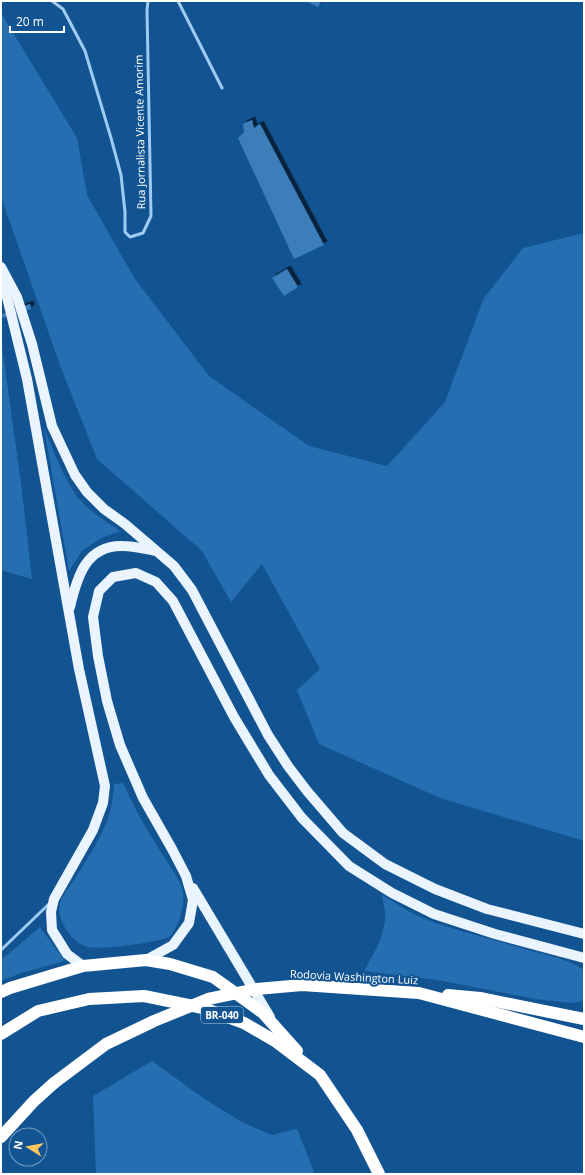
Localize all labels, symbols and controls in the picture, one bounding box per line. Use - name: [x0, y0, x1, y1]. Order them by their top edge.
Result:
- scale bar: [10, 8, 64, 34]
- text: 20 m: [16, 13, 44, 30]
- street label: Rua Jornalista Vicente Amorim: [131, 54, 148, 210]
- street label: Rodovia Washington Luiz: [290, 966, 418, 987]
- road number: BR-040: [201, 1007, 243, 1023]
- north arrow: [8, 1127, 48, 1167]
- text: N: [9, 1139, 26, 1151]

